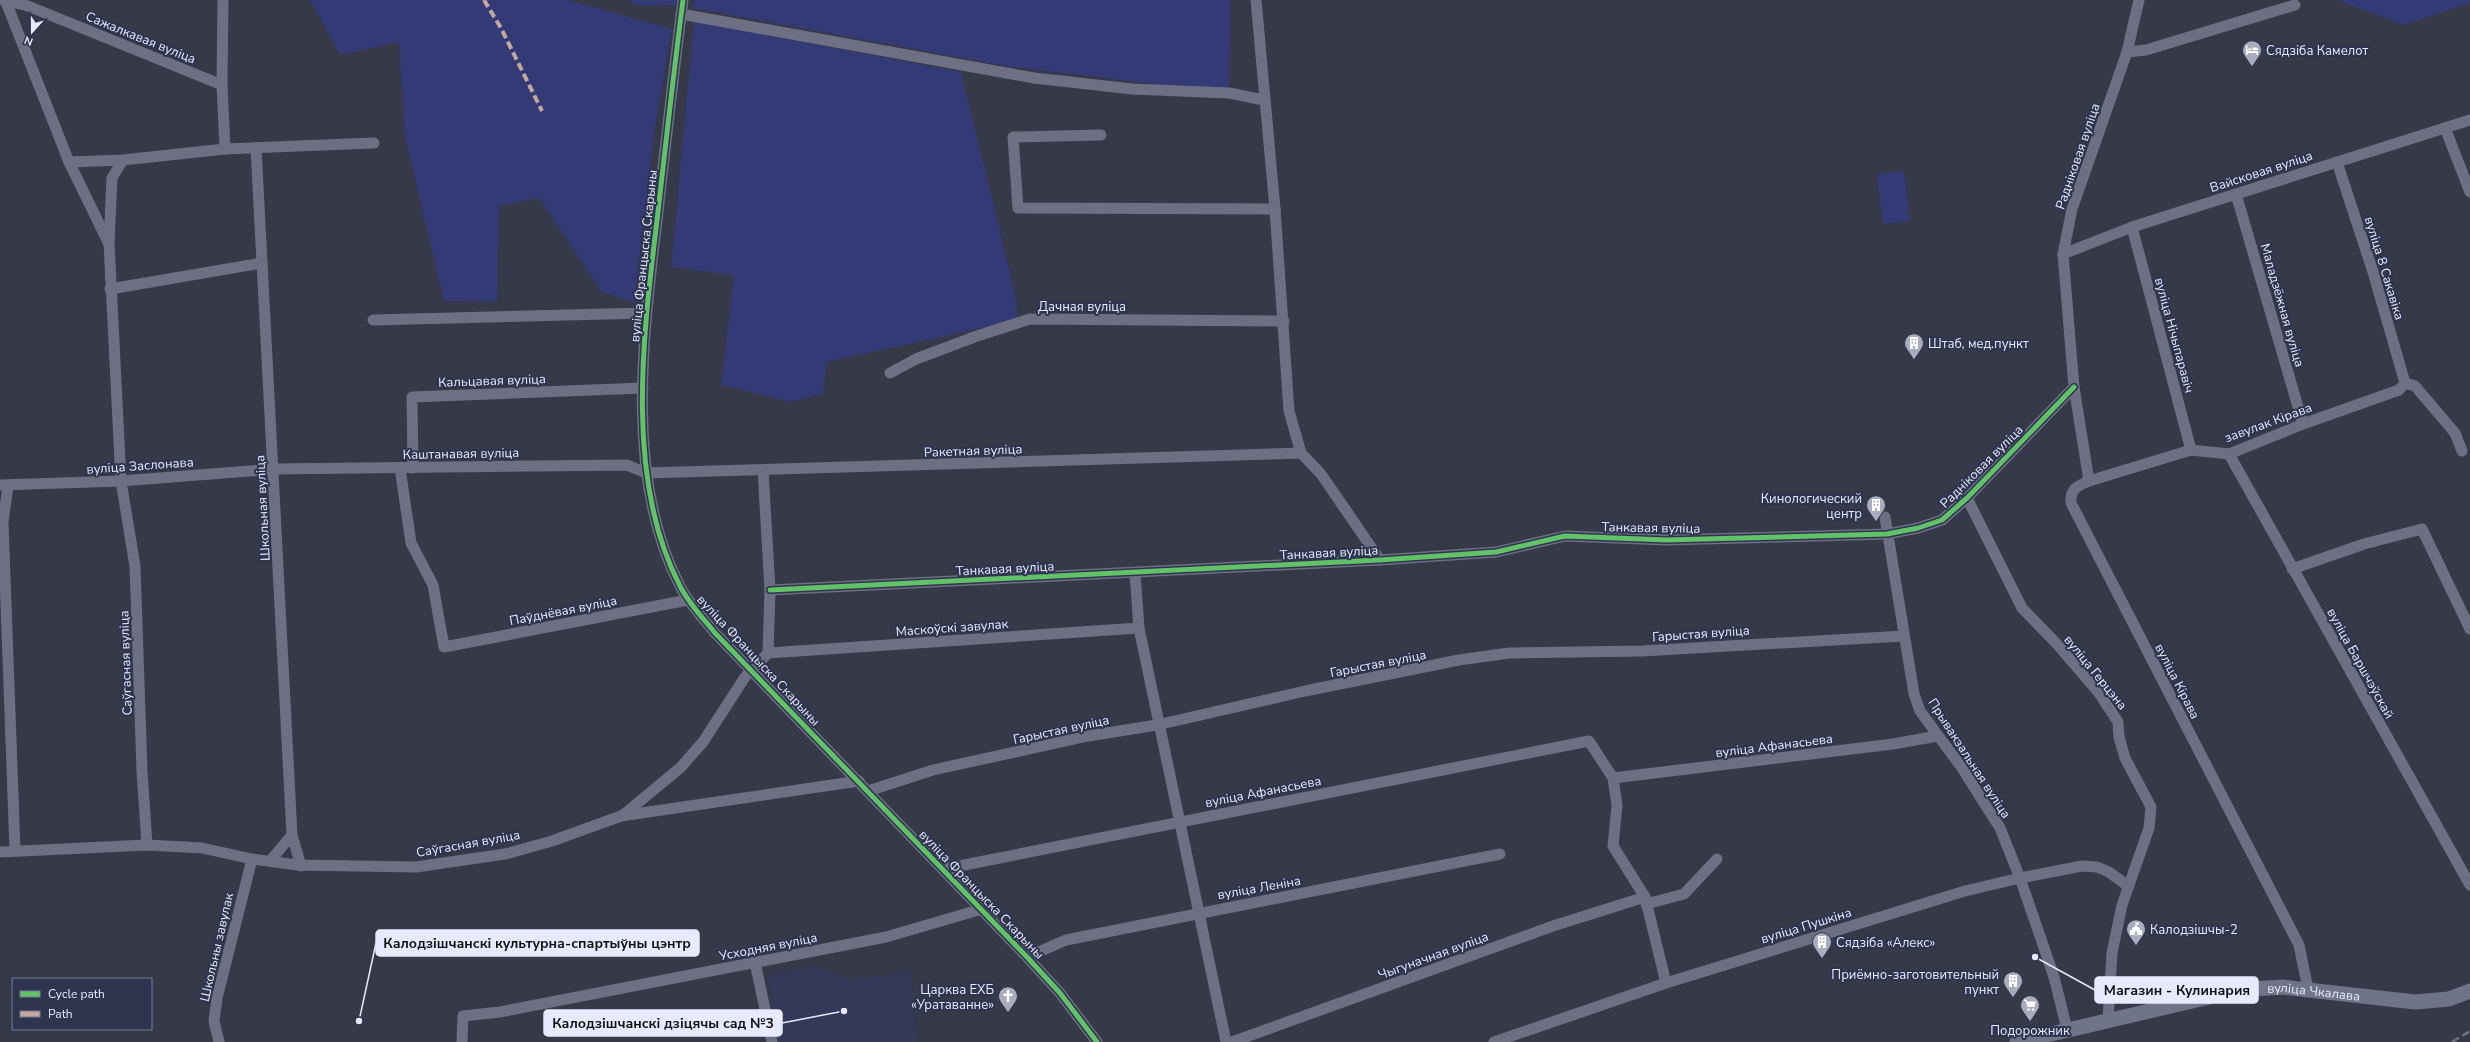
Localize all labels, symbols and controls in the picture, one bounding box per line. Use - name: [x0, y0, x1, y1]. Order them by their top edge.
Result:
- street label: Сажалкавая вуліца: [83, 8, 198, 68]
- north arrow: [12, 12, 52, 52]
- text: N: [22, 32, 35, 49]
- hotel icon: Сядзіба Камелот: [2241, 39, 2263, 67]
- place label: Сядзіба Камелот: [2266, 42, 2369, 60]
- street label: Радніковая вуліца: [2051, 101, 2105, 212]
- street label: Вайсковая вуліца: [2208, 147, 2315, 197]
- street label: вуліца Францыска Скарыны: [626, 169, 662, 343]
- street label: вуліца 8 Сакавіка: [2360, 215, 2408, 322]
- street label: Маладзёжная вуліца: [2256, 241, 2308, 369]
- street label: вуліца Нічыпаравіч: [2150, 276, 2198, 395]
- street label: Дачная вуліца: [1038, 298, 1126, 316]
- building icon: Штаб, мeд.пункт: [1903, 332, 1925, 360]
- place label: Штаб, мeд.пункт: [1928, 335, 2029, 353]
- street label: Кальцавая вуліца: [438, 370, 546, 392]
- street label: завулак Кірава: [2222, 399, 2315, 447]
- street label: Радніковая вуліца: [1936, 421, 2027, 512]
- street label: Ракетная вуліца: [923, 440, 1023, 462]
- street label: Каштанавая вуліца: [403, 444, 519, 464]
- street label: вуліца Заслонава: [86, 453, 194, 479]
- street label: Школьная вуліца: [251, 454, 275, 561]
- place label: Кинологический центр: [1761, 490, 1862, 523]
- building icon: Кинологический центр: [1865, 494, 1887, 522]
- street label: Танкавая вуліца: [1601, 518, 1700, 538]
- street label: Танкавая вуліца: [1279, 541, 1379, 565]
- street label: Танкавая вуліца: [955, 557, 1055, 581]
- street label: вуліца Францыска Скарыны: [693, 591, 824, 730]
- street label: Паўднёвая вуліца: [508, 592, 619, 630]
- street label: вуліца Баршчэўскай: [2322, 605, 2398, 722]
- street label: Саўгасная вуліца: [115, 610, 137, 716]
- street label: Маскоўскі завулак: [895, 615, 1009, 641]
- street label: Гарыстая вуліца: [1652, 622, 1750, 646]
- street label: вуліца Герцэна: [2060, 631, 2131, 714]
- street label: вуліца Кірава: [2150, 641, 2204, 722]
- street label: Гарыстая вуліца: [1329, 646, 1428, 682]
- street label: Прывакзальная вуліца: [1924, 695, 2015, 822]
- street label: Гарыстая вуліца: [1012, 711, 1111, 749]
- street label: вуліца Афанасьева: [1714, 730, 1834, 762]
- street label: вуліца Афанасьева: [1204, 772, 1323, 812]
- street label: Саўгасная вуліца: [415, 826, 522, 862]
- street label: вуліца Францыска Скарыны: [915, 826, 1048, 963]
- street label: вуліца Леніна: [1216, 872, 1302, 904]
- street label: Школьны завулак: [196, 891, 238, 1003]
- street label: вуліца Пушкіна: [1759, 904, 1854, 948]
- public building icon: Калодзішчы-2: [2125, 918, 2147, 946]
- place label: Калодзішчы-2: [2150, 921, 2238, 939]
- street label: Чыгуначная вуліца: [1376, 928, 1491, 984]
- street label: Усходняя вуліца: [717, 929, 819, 965]
- callout: Калодзішчанскі культурна-спартыўны цэнтр: [376, 930, 699, 956]
- building icon: Сядзіба «Алекс»: [1811, 931, 1833, 959]
- text: Калодзішчанскі культурна-спартыўны цэнтр: [383, 934, 691, 953]
- place label: Сядзіба «Алекс»: [1836, 934, 1935, 952]
- place label: Приёмно-заготовительный пункт: [1831, 966, 1999, 999]
- building icon: Приёмно-заготовительный пункт: [2002, 970, 2024, 998]
- callout: Магазин - Кулинария: [2095, 977, 2258, 1003]
- legend: [12, 978, 152, 1030]
- street label: вуліца Чкалава: [2267, 979, 2361, 1006]
- place label: Царква ЕХБ «Уратаванне»: [911, 981, 994, 1014]
- text: Магазин - Кулинария: [2104, 981, 2250, 1000]
- church icon: Царква ЕХБ «Уратаванне»: [997, 985, 1019, 1013]
- text: Cycle path: [48, 986, 105, 1002]
- supermarket icon: Подорожник: [2019, 994, 2041, 1022]
- text: Path: [48, 1006, 73, 1022]
- callout: Калодзішчанскі дзіцячы сад №3: [544, 1010, 782, 1036]
- text: Калодзішчанскі дзіцячы сад №3: [552, 1014, 774, 1033]
- place label: Подорожник: [1990, 1022, 2070, 1040]

